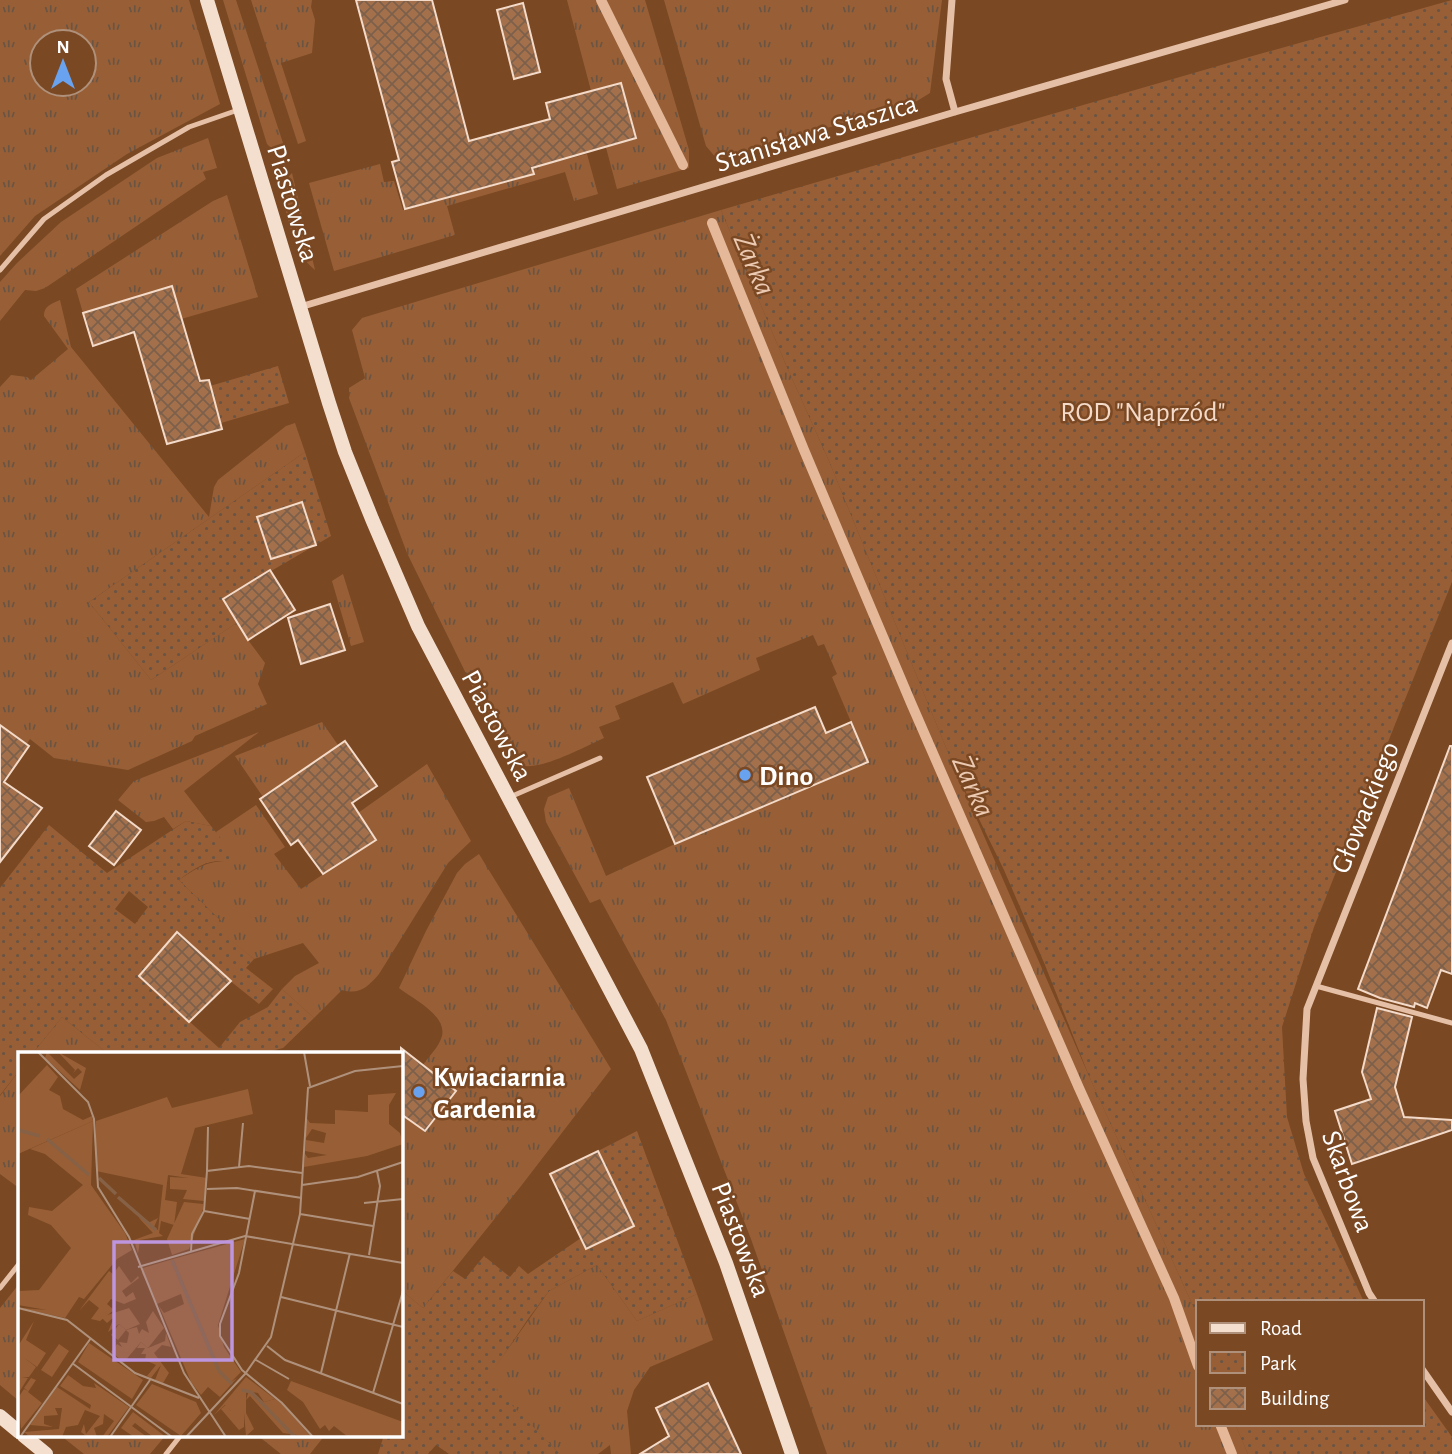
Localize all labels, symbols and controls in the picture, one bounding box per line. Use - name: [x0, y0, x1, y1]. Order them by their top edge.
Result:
- north arrow: [28, 28, 98, 98]
- text: N: [56, 38, 70, 57]
- street label: Stanisława Staszica: [712, 90, 921, 178]
- street label: Piastowska: [261, 142, 323, 266]
- water label: Żarka: [728, 229, 781, 300]
- park label: ROD "Naprzód": [1060, 399, 1226, 427]
- street label: Piastowska: [455, 666, 537, 786]
- street label: Głowackiego: [1327, 738, 1405, 877]
- water label: Żarka: [946, 751, 1001, 822]
- place label: Dino: [759, 763, 813, 791]
- marker: Dino: [737, 767, 753, 783]
- inset map: [18, 1052, 402, 1436]
- place label: Kwiaciarnia Gardenia: [433, 1064, 566, 1124]
- marker: Kwiaciarnia Gardenia: [411, 1084, 427, 1100]
- street label: Skarbowa: [1316, 1127, 1378, 1236]
- street label: Piastowska: [705, 1178, 775, 1301]
- legend: [1196, 1300, 1424, 1426]
- text: Road: [1260, 1318, 1302, 1339]
- text: Park: [1260, 1353, 1297, 1374]
- text: Building: [1260, 1388, 1330, 1409]

